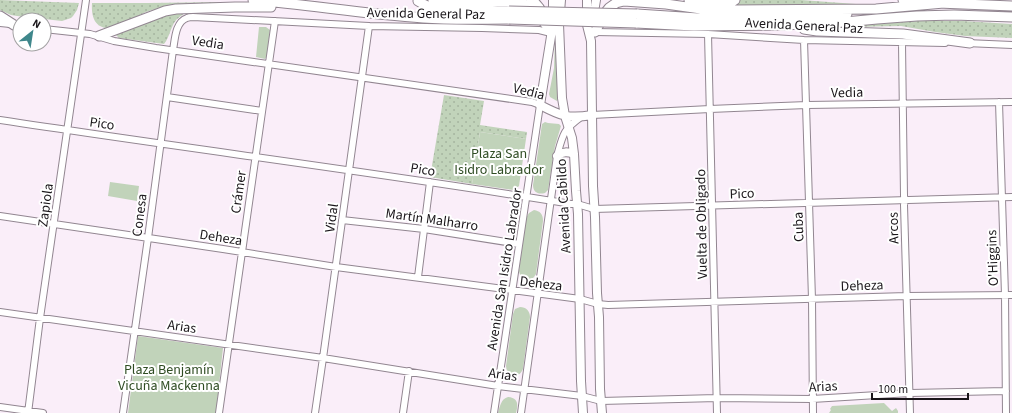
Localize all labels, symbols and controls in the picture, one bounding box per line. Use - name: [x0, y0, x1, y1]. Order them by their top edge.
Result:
- street label: Avenida General Paz: [367, 3, 485, 25]
- north arrow: [12, 12, 52, 52]
- street label: Avenida General Paz: [744, 13, 863, 39]
- text: N: [30, 15, 44, 32]
- street label: Vedia: [190, 31, 225, 55]
- street label: Vedia: [511, 78, 547, 106]
- street label: Vedia: [831, 83, 863, 103]
- street label: Pico: [88, 112, 116, 136]
- park label: Plaza San Isidro Labrador: [454, 144, 544, 180]
- street label: Pico: [409, 158, 437, 182]
- street label: Avenida Cabildo: [552, 158, 576, 254]
- street label: Crámer: [226, 169, 252, 215]
- street label: Vuelta de Obligado: [691, 169, 713, 279]
- street label: Zapiola: [33, 182, 59, 228]
- street label: Pico: [729, 184, 755, 204]
- street label: Avenida San Isidro Labrador: [482, 187, 528, 352]
- street label: Conesa: [127, 193, 153, 238]
- street label: Vidal: [320, 202, 344, 234]
- street label: Martín Malharro: [384, 204, 479, 236]
- street label: Cuba: [788, 212, 810, 242]
- street label: Arcos: [883, 212, 905, 244]
- street label: Deheza: [198, 225, 244, 251]
- street label: O'Higgins: [982, 229, 1004, 287]
- street label: Deheza: [518, 271, 563, 297]
- street label: Deheza: [840, 275, 884, 297]
- street label: Arias: [166, 315, 198, 339]
- park label: Plaza Benjamín Vicuña Mackenna: [118, 360, 220, 396]
- street label: Arias: [487, 363, 519, 387]
- scale bar: [872, 375, 968, 401]
- street label: Arias: [808, 376, 838, 398]
- text: 100 m: [878, 381, 908, 398]

